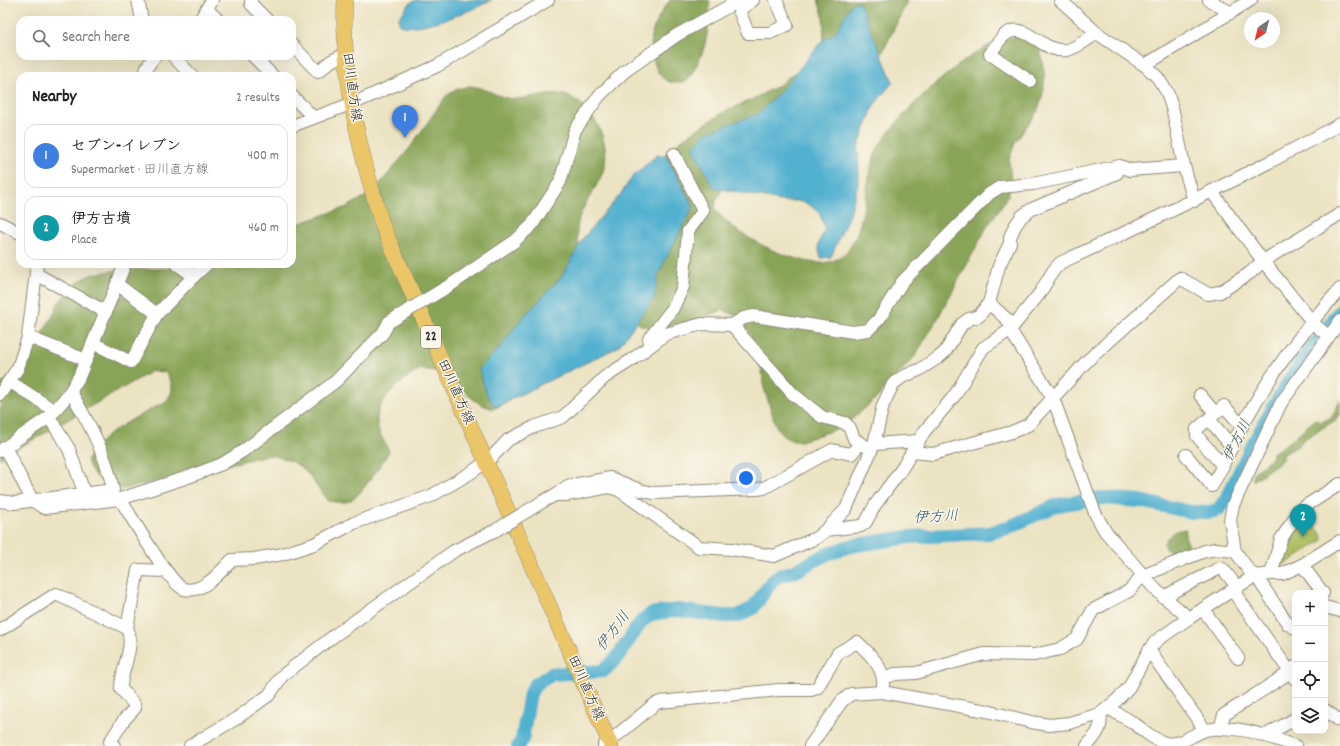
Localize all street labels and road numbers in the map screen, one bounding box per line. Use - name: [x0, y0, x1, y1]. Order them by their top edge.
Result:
- street label: 田川直方線: [336, 51, 366, 123]
- road number: 22: [421, 326, 441, 348]
- street label: 田川直方線: [432, 356, 478, 428]
- street label: 田川直方線: [562, 652, 608, 724]

